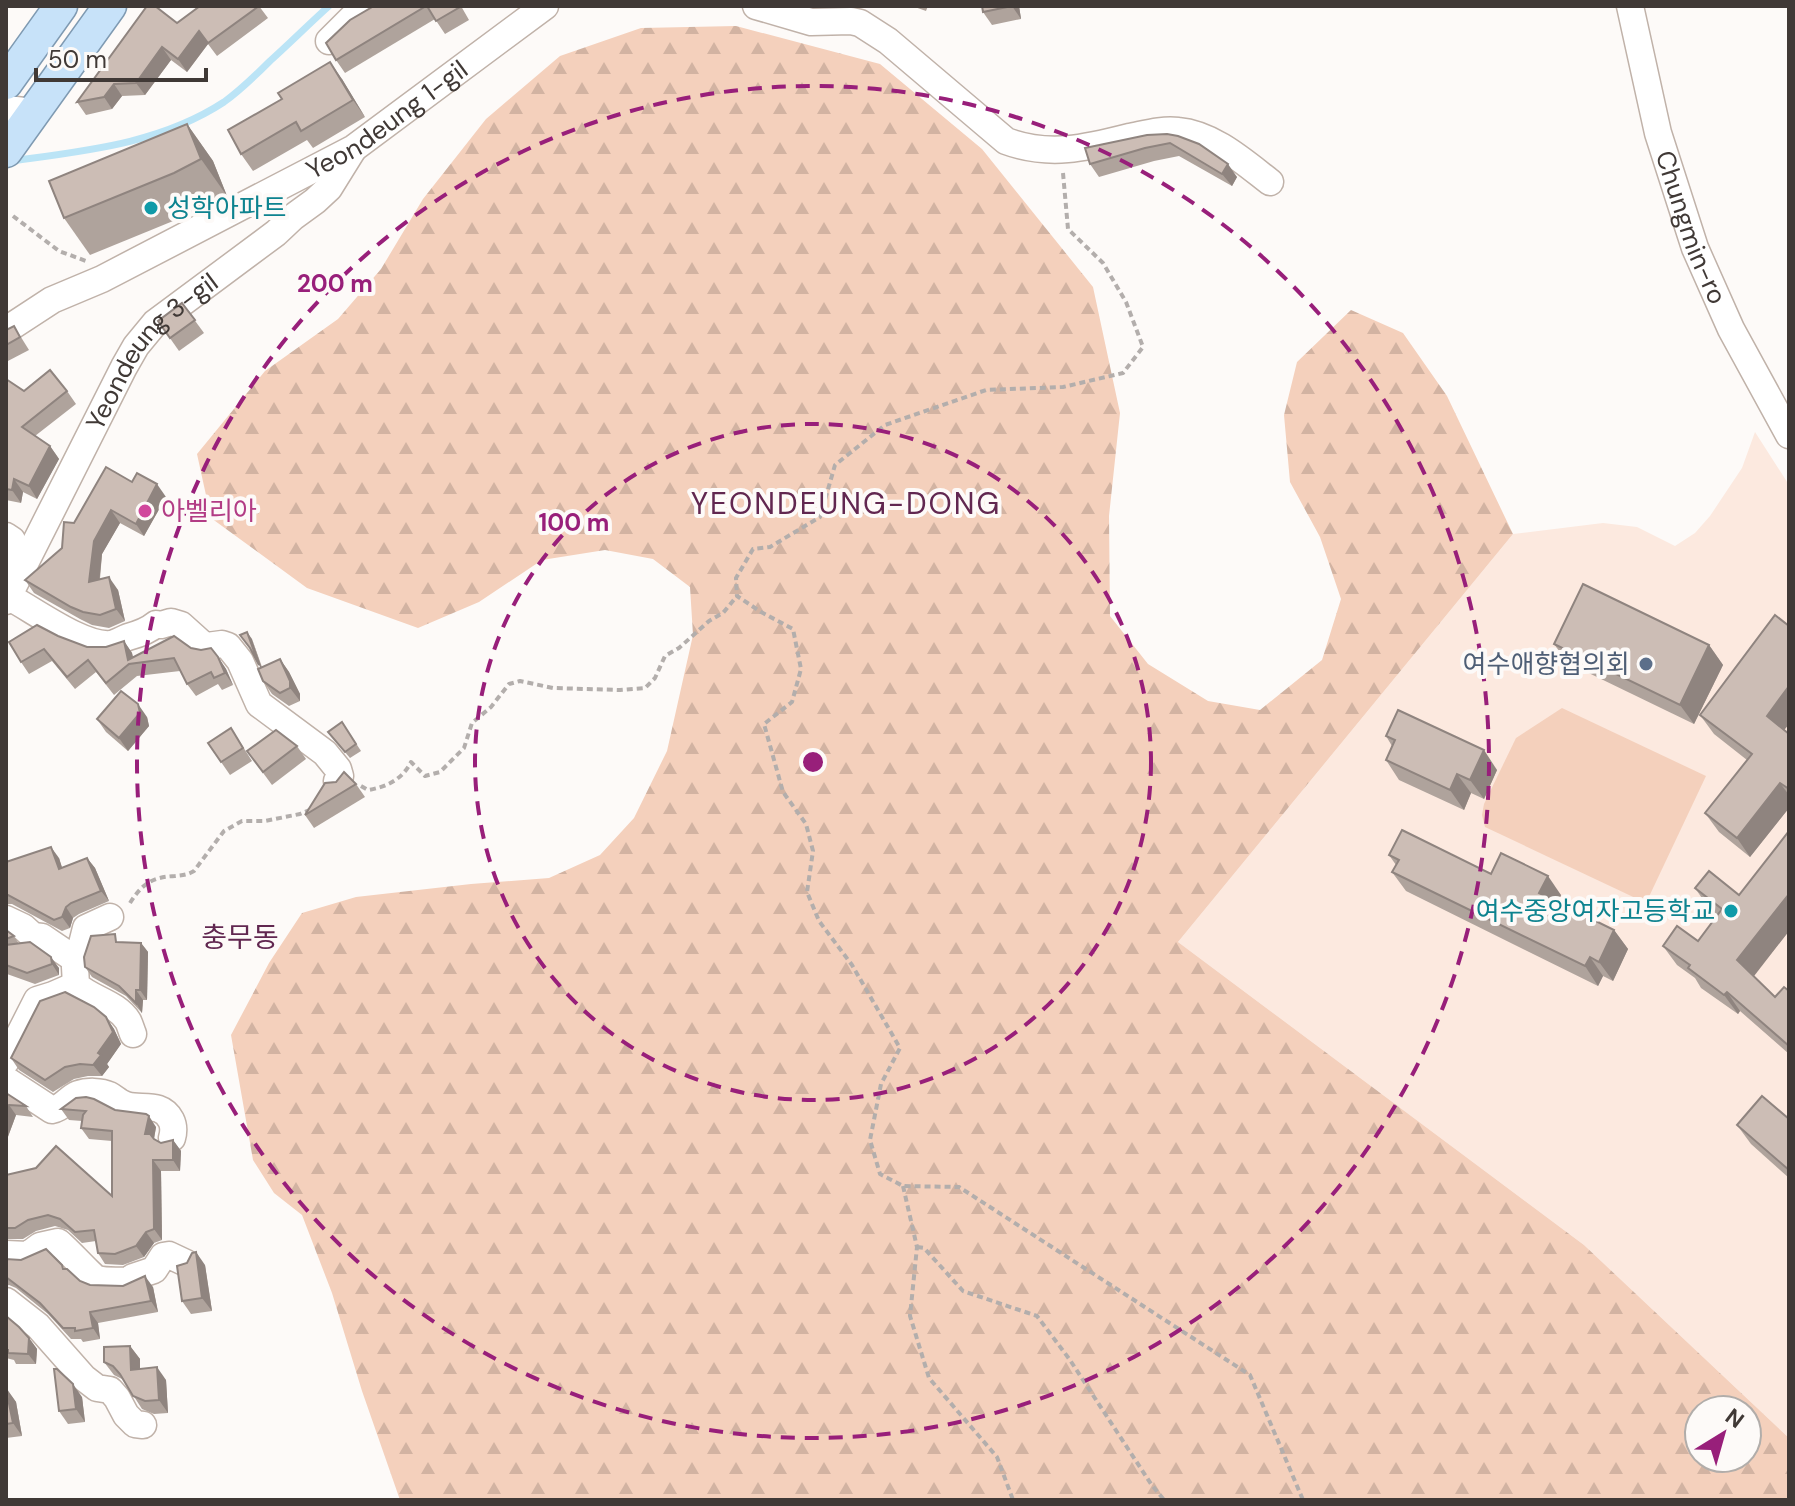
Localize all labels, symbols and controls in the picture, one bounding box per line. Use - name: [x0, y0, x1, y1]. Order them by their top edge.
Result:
- scale bar: [36, 32, 206, 82]
- text: 50 m: [48, 44, 107, 75]
- street label: Yeondeung 1-gil: [300, 52, 474, 187]
- street label: Chungmin-ro: [1648, 146, 1735, 309]
- place label: 성학아파트: [167, 191, 287, 225]
- marker: 성학아파트: [142, 199, 160, 217]
- street label: Yeondeung 3-gil: [78, 265, 225, 436]
- text: 200 m: [297, 268, 373, 299]
- district label: YEONDEUNG-DONG: [691, 484, 1001, 523]
- place label: 아벨리아: [161, 494, 257, 528]
- marker: 아벨리아: [136, 502, 154, 520]
- text: 100 m: [539, 507, 609, 538]
- place label: 여수애향협의회: [1463, 647, 1630, 681]
- marker: 여수애향협의회: [1637, 655, 1655, 673]
- centre of rings: [799, 748, 827, 776]
- place label: 여수중앙여자고등학교: [1476, 894, 1715, 928]
- marker: 여수중앙여자고등학교: [1722, 902, 1740, 920]
- district label: 충무동: [201, 919, 279, 956]
- north arrow: [1683, 1394, 1763, 1474]
- text: N: [1720, 1402, 1750, 1435]

